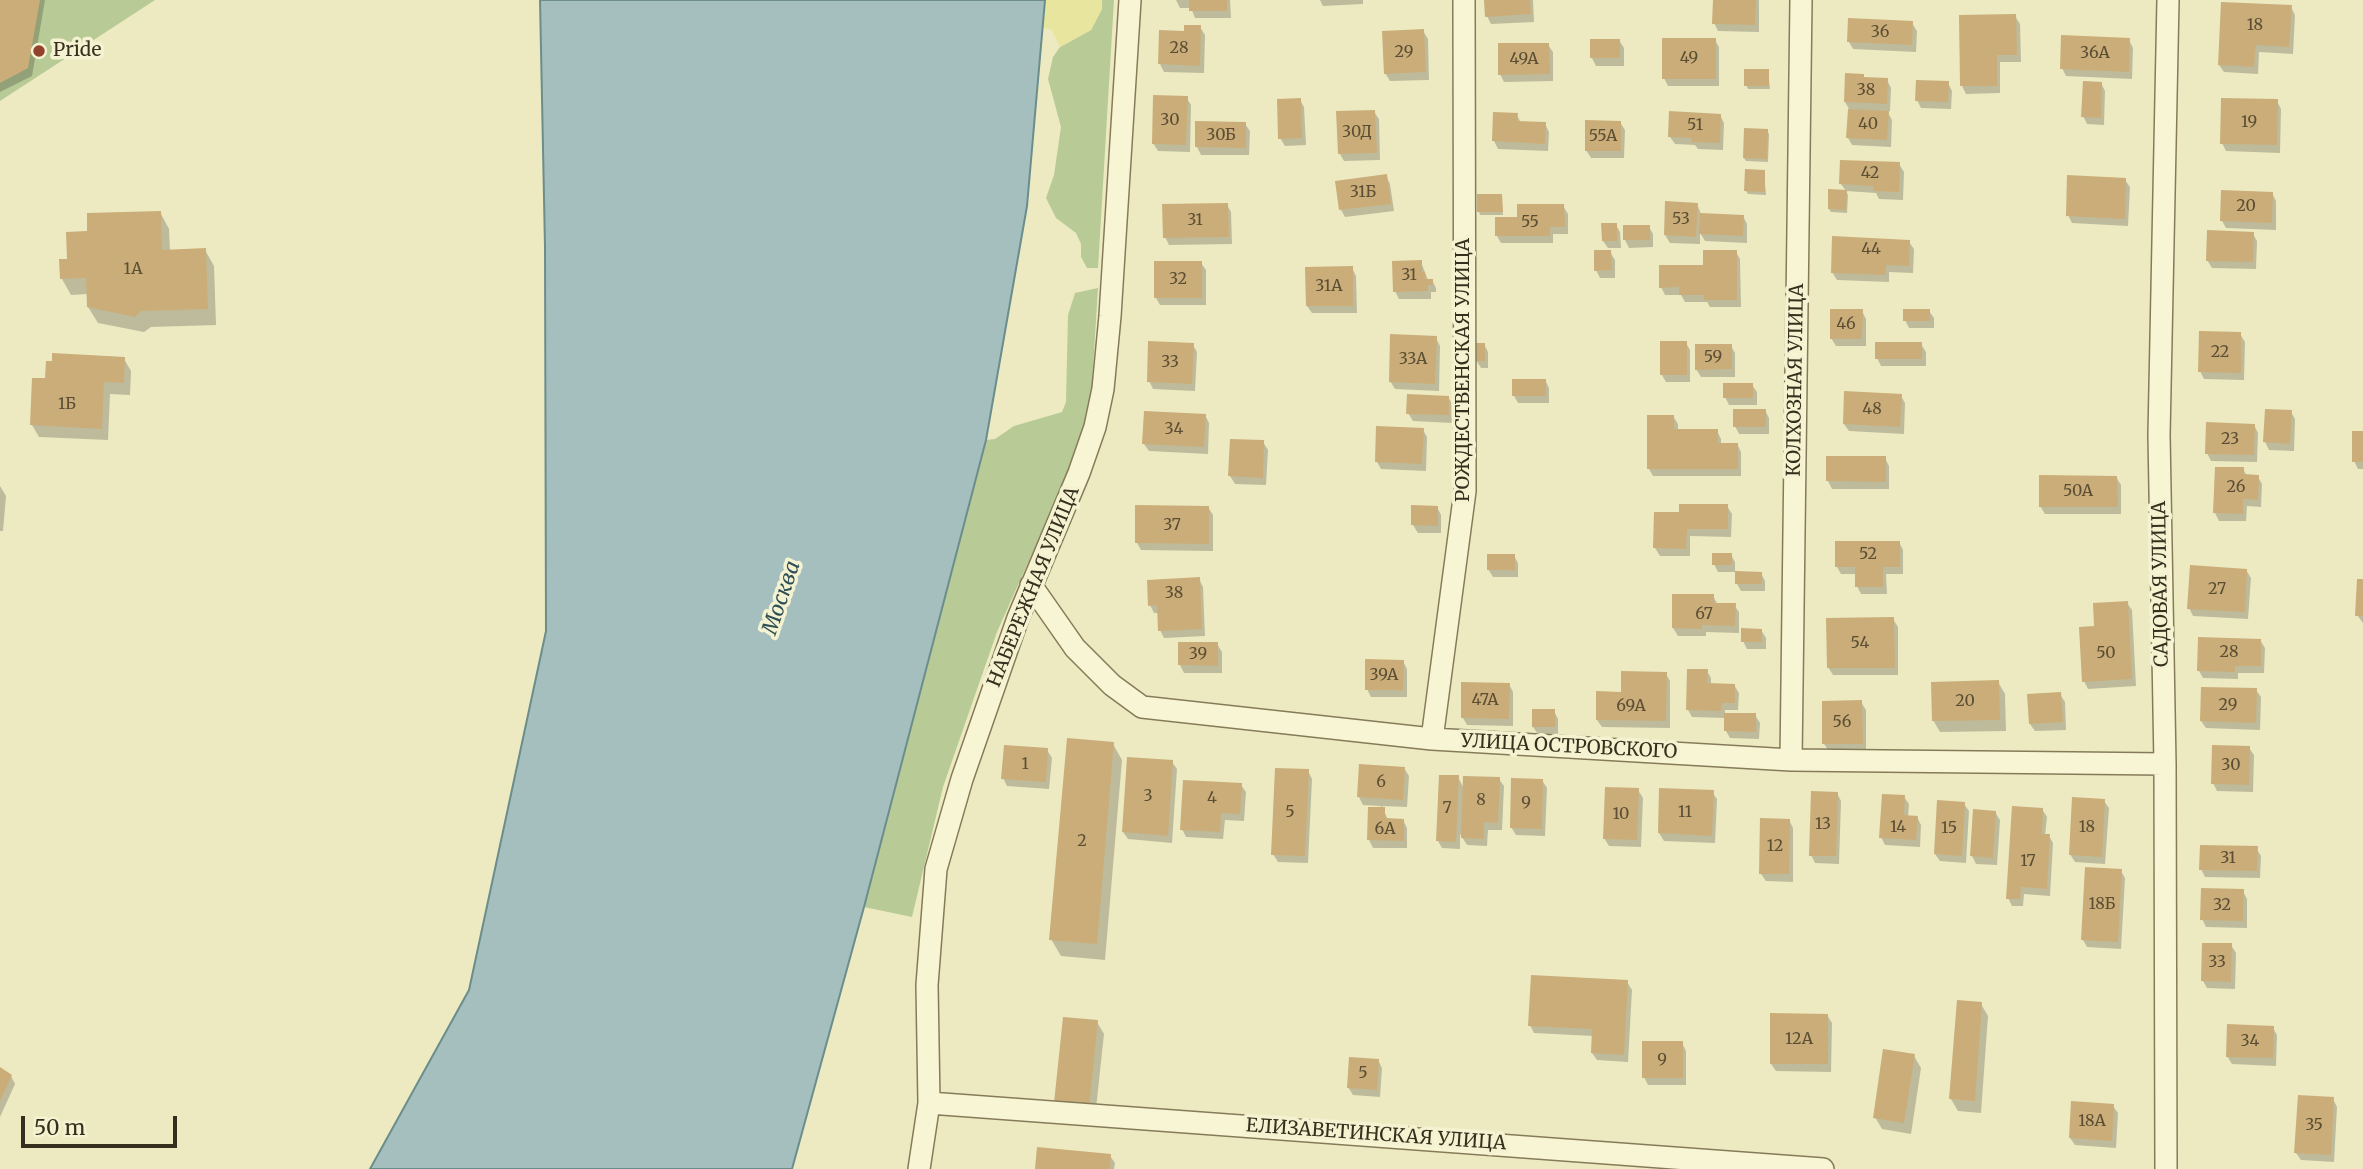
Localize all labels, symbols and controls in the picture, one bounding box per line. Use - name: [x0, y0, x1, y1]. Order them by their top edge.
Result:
- house number: 18: [2247, 15, 2263, 35]
- house number: 36: [1871, 22, 1889, 42]
- house number: 28: [1170, 38, 1188, 58]
- place label: Pride: [53, 40, 101, 62]
- house number: 29: [1395, 42, 1413, 62]
- marker: Pride: [31, 43, 47, 59]
- house number: 36А: [2080, 43, 2110, 63]
- house number: 49: [1680, 48, 1698, 68]
- house number: 49А: [1510, 49, 1538, 69]
- house number: 38: [1857, 80, 1875, 100]
- house number: 30: [1160, 110, 1180, 130]
- house number: 19: [2241, 112, 2257, 132]
- house number: 40: [1858, 114, 1878, 134]
- house number: 51: [1687, 115, 1703, 135]
- house number: 30Д: [1342, 122, 1372, 142]
- house number: 30Б: [1206, 125, 1236, 145]
- house number: 55А: [1589, 126, 1617, 146]
- house number: 42: [1861, 163, 1879, 183]
- house number: 31Б: [1350, 182, 1376, 202]
- house number: 20: [2236, 196, 2256, 216]
- house number: 53: [1672, 209, 1690, 229]
- house number: 31: [1187, 210, 1203, 230]
- house number: 55: [1521, 212, 1539, 232]
- street label: РОЖДЕСТВЕНСКАЯ УЛИЦА: [1453, 238, 1475, 502]
- house number: 44: [1861, 239, 1881, 259]
- house number: 1А: [124, 259, 142, 279]
- house number: 31: [1401, 265, 1417, 285]
- house number: 32: [1169, 269, 1187, 289]
- house number: 31А: [1315, 276, 1343, 296]
- street label: КОЛХОЗНАЯ УЛИЦА: [1783, 283, 1809, 477]
- house number: 46: [1836, 314, 1856, 334]
- house number: 22: [2211, 342, 2229, 362]
- house number: 59: [1704, 347, 1722, 367]
- house number: 33А: [1399, 349, 1427, 369]
- house number: 33: [1161, 352, 1179, 372]
- house number: 1Б: [58, 394, 76, 414]
- house number: 48: [1862, 399, 1882, 419]
- house number: 34: [1165, 419, 1183, 439]
- house number: 23: [2221, 429, 2239, 449]
- house number: 26: [2227, 477, 2245, 497]
- house number: 50А: [2063, 481, 2093, 501]
- street label: НАБЕРЕЖНАЯ УЛИЦА: [983, 483, 1085, 691]
- street label: САДОВАЯ УЛИЦА: [2148, 501, 2174, 667]
- house number: 37: [1163, 515, 1181, 535]
- house number: 52: [1859, 544, 1877, 564]
- water label: Москва: [758, 558, 806, 638]
- house number: 27: [2208, 579, 2226, 599]
- house number: 38: [1165, 583, 1183, 603]
- house number: 67: [1695, 604, 1713, 624]
- house number: 54: [1851, 633, 1869, 653]
- house number: 28: [2220, 642, 2238, 662]
- house number: 50: [2096, 643, 2116, 663]
- house number: 39: [1189, 644, 1207, 664]
- house number: 39А: [1370, 665, 1398, 685]
- house number: 47А: [1471, 690, 1499, 710]
- house number: 20: [1955, 691, 1975, 711]
- house number: 29: [2219, 695, 2237, 715]
- house number: 69А: [1616, 696, 1646, 716]
- house number: 56: [1833, 712, 1851, 732]
- street label: УЛИЦА ОСТРОВСКОГО: [1460, 730, 1678, 764]
- house number: 1: [1021, 754, 1029, 774]
- house number: 30: [2221, 755, 2241, 775]
- house number: 6: [1376, 772, 1386, 792]
- house number: 3: [1143, 786, 1153, 806]
- house number: 4: [1207, 788, 1217, 808]
- house number: 8: [1476, 790, 1486, 810]
- house number: 9: [1521, 793, 1531, 813]
- house number: 7: [1442, 798, 1452, 818]
- house number: 5: [1285, 802, 1295, 822]
- house number: 11: [1678, 802, 1692, 822]
- house number: 10: [1613, 804, 1629, 824]
- house number: 13: [1815, 814, 1831, 834]
- house number: 14: [1890, 817, 1906, 837]
- house number: 18: [2079, 817, 2095, 837]
- house number: 15: [1941, 818, 1957, 838]
- house number: 6А: [1375, 819, 1395, 839]
- house number: 2: [1077, 831, 1087, 851]
- house number: 12: [1767, 836, 1783, 856]
- house number: 31: [2220, 848, 2236, 868]
- house number: 17: [2020, 851, 2036, 871]
- house number: 18Б: [2089, 894, 2115, 914]
- house number: 32: [2213, 895, 2231, 915]
- house number: 33: [2208, 952, 2226, 972]
- house number: 12А: [1785, 1029, 1813, 1049]
- house number: 34: [2241, 1031, 2259, 1051]
- house number: 9: [1657, 1050, 1667, 1070]
- house number: 5: [1358, 1063, 1368, 1083]
- scale bar: [24, 1102, 180, 1146]
- house number: 18А: [2078, 1111, 2106, 1131]
- text: 50 m: [34, 1114, 85, 1141]
- street label: ЕЛИЗАВЕТИНСКАЯ УЛИЦА: [1245, 1115, 1507, 1155]
- house number: 35: [2305, 1115, 2323, 1135]

